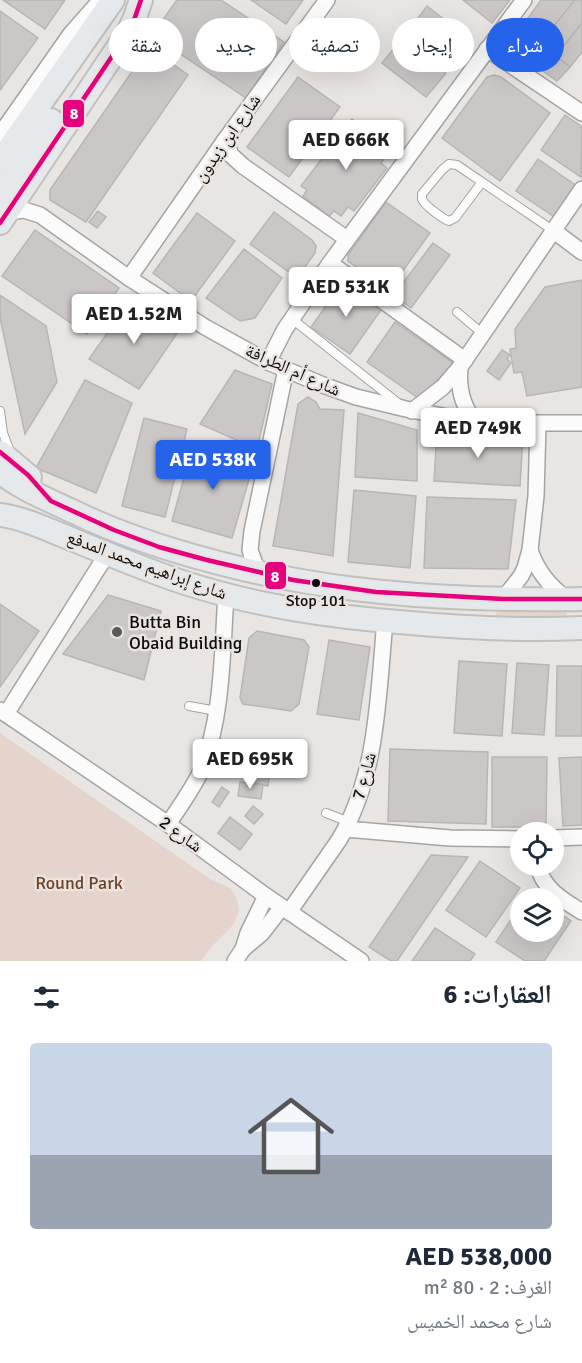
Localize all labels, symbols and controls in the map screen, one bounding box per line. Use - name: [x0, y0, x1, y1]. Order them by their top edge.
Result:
- chip: شقة: [109, 18, 183, 72]
- chip: جديد: [195, 18, 277, 72]
- chip: تصفية: [289, 18, 380, 72]
- chip: إيجار: [392, 18, 474, 72]
- chip: شراء: [486, 18, 564, 72]
- street label: شارع ابن زيدون: [189, 90, 265, 186]
- line badge: 8: [62, 99, 85, 128]
- text: 8: [70, 104, 79, 124]
- pin: AED 666K: [284, 120, 408, 171]
- text: AED 666K: [303, 127, 389, 152]
- pin: AED 531K: [284, 267, 408, 318]
- text: AED 531K: [303, 274, 389, 299]
- pin: AED 1.52M: [65, 294, 203, 345]
- text: AED 1.52M: [86, 301, 182, 326]
- street label: شارع أم الطرافة: [242, 339, 344, 402]
- pin: AED 749K: [416, 408, 540, 459]
- text: AED 749K: [435, 415, 521, 440]
- pin: AED 538K: [151, 440, 275, 491]
- text: AED 538K: [170, 447, 256, 472]
- street label: شارع إبراهيم محمد المدفع: [64, 526, 230, 605]
- line badge: 8: [264, 561, 287, 590]
- text: 8: [271, 567, 280, 587]
- marker: Stop 101: [310, 577, 322, 589]
- place label: Stop 101: [286, 591, 346, 611]
- place label: Butta Bin Obaid Building: [129, 611, 242, 654]
- marker: Butta Bin Obaid Building: [110, 625, 124, 639]
- pin: AED 695K: [188, 739, 312, 790]
- text: AED 695K: [207, 746, 293, 771]
- street label: شارع 7: [347, 750, 381, 802]
- street label: شارع 2: [155, 811, 207, 857]
- map controls: [510, 822, 564, 942]
- button: locate: [510, 822, 564, 876]
- park label: Round Park: [35, 872, 123, 894]
- button: layers: [510, 888, 564, 942]
- text: العقارات: 6: [444, 979, 552, 1011]
- icon: filters: [30, 981, 63, 1014]
- icon: home: [237, 1082, 345, 1190]
- text: AED 538,000: [406, 1241, 552, 1273]
- text: الغرف: 2 · 80 m²: [424, 1275, 552, 1300]
- text: شارع محمد الخميس: [407, 1309, 552, 1334]

